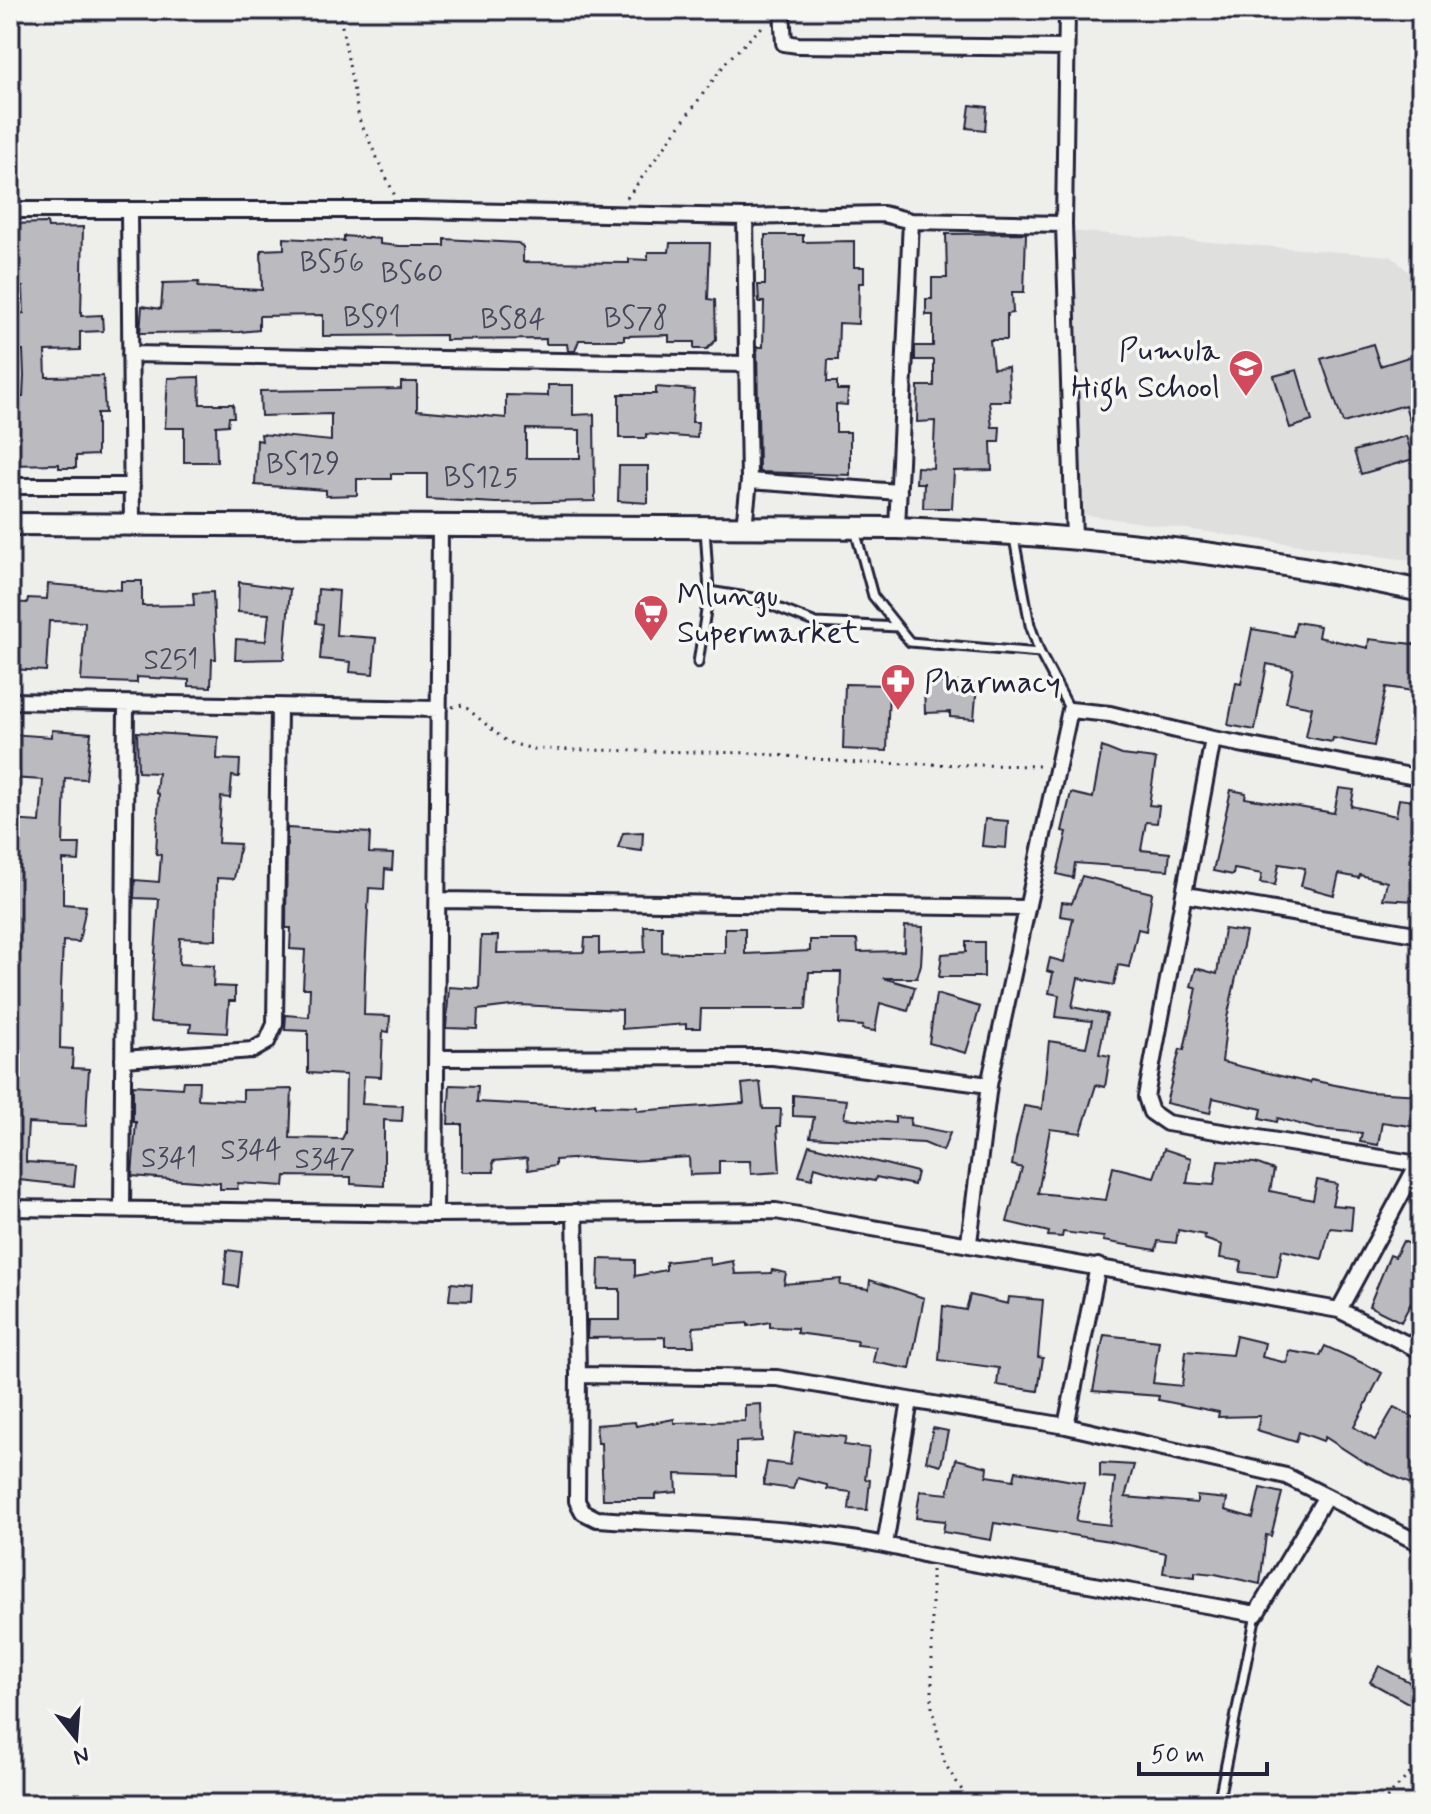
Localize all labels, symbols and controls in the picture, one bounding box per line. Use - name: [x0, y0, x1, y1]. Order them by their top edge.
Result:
- house number: BS56: [300, 245, 364, 282]
- house number: BS60: [381, 256, 443, 293]
- house number: BS91: [343, 300, 401, 337]
- house number: BS78: [604, 301, 668, 338]
- house number: BS84: [481, 302, 545, 339]
- place label: Pumula High School: [1071, 330, 1221, 412]
- school or university icon: Pumula High School: [1227, 348, 1265, 398]
- house number: BS129: [266, 447, 340, 484]
- house number: BS125: [444, 460, 518, 497]
- place label: Mlungu Supermarket: [677, 575, 860, 654]
- supermarket icon: Mlungu Supermarket: [632, 593, 670, 643]
- house number: S251: [143, 643, 199, 680]
- pharmacy icon: Pharmacy: [879, 662, 917, 712]
- place label: Pharmacy: [924, 662, 1061, 704]
- house number: S344: [220, 1133, 282, 1170]
- house number: S341: [141, 1141, 197, 1178]
- house number: S347: [295, 1142, 355, 1179]
- north arrow: [36, 1698, 116, 1778]
- scale bar: [1139, 1726, 1267, 1776]
- text: N: [70, 1740, 92, 1771]
- text: 50 m: [1151, 1740, 1205, 1771]

